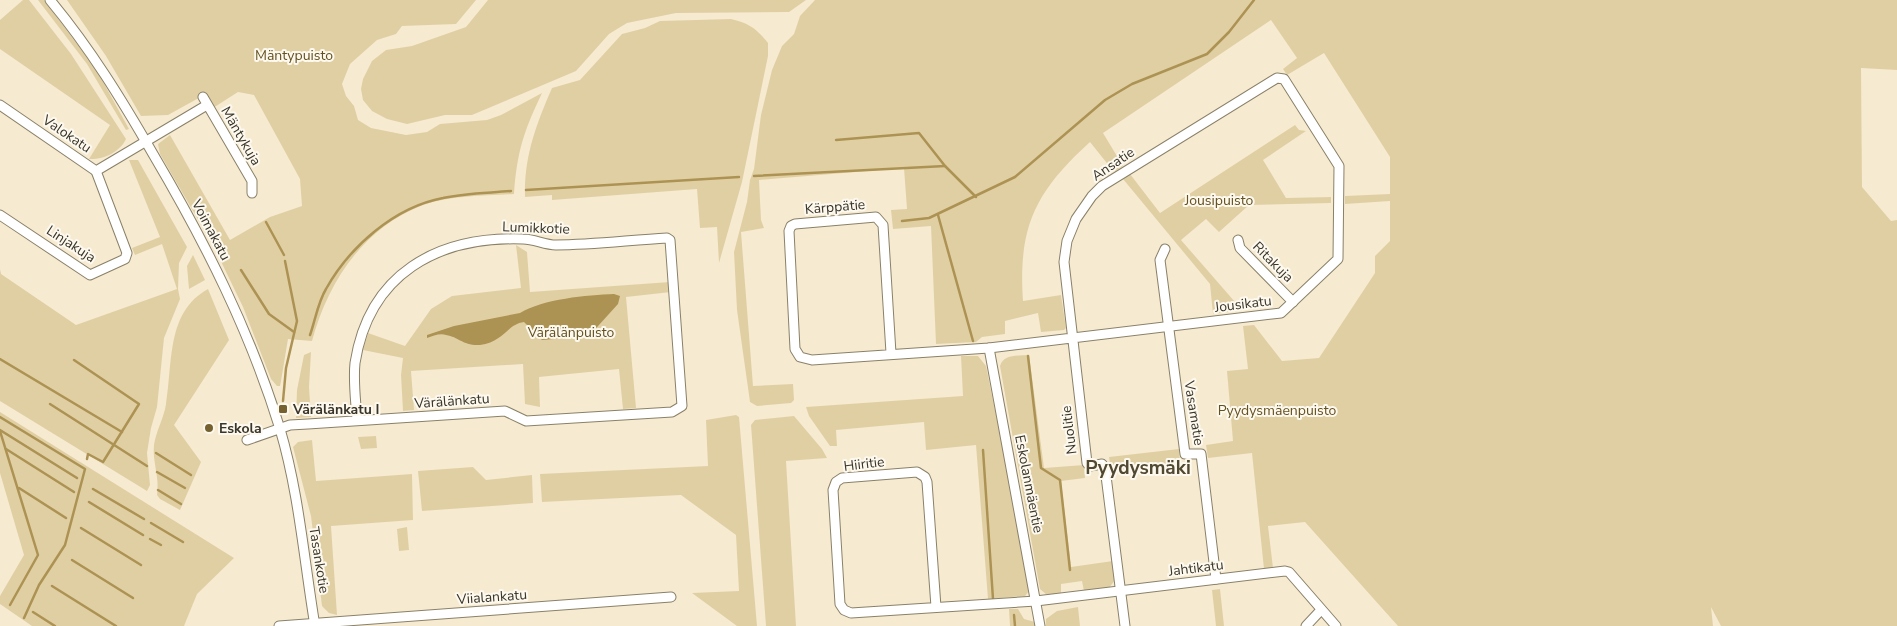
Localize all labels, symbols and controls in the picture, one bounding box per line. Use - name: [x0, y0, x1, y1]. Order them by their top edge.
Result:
- park label: Mäntypuisto: [255, 46, 333, 65]
- street label: Mäntykuja: [216, 103, 266, 169]
- street label: Valokatu: [38, 110, 95, 157]
- street label: Ansatie: [1088, 143, 1138, 185]
- park label: Jousipuisto: [1184, 191, 1254, 210]
- street label: Voimakatu: [187, 195, 235, 264]
- street label: Kärppätie: [804, 195, 866, 219]
- street label: Lumikkotie: [502, 217, 570, 239]
- street label: Linjakuja: [43, 221, 99, 267]
- street label: Ritakuja: [1248, 237, 1298, 287]
- street label: Jousikatu: [1212, 291, 1273, 317]
- park label: Värälänpuisto: [527, 323, 615, 342]
- street label: Vasamatie: [1179, 378, 1209, 447]
- street label: Värälänkatu: [413, 389, 490, 413]
- place label: Värälänkatu I: [292, 400, 379, 419]
- park label: Pyydysmäenpuisto: [1218, 401, 1337, 420]
- marker: Värälänkatu I: [277, 403, 289, 415]
- street label: Nuolitie: [1057, 405, 1081, 455]
- place label: Eskola: [219, 419, 262, 438]
- marker: Eskola: [203, 422, 215, 434]
- street label: Eskolanmäentie: [1010, 433, 1048, 535]
- street label: Hiiritie: [842, 452, 886, 476]
- district label: Pyydysmäki: [1085, 455, 1191, 481]
- street label: Tasankotie: [304, 525, 334, 595]
- street label: Jahtikatu: [1166, 555, 1225, 581]
- street label: Viialankatu: [455, 585, 528, 609]

